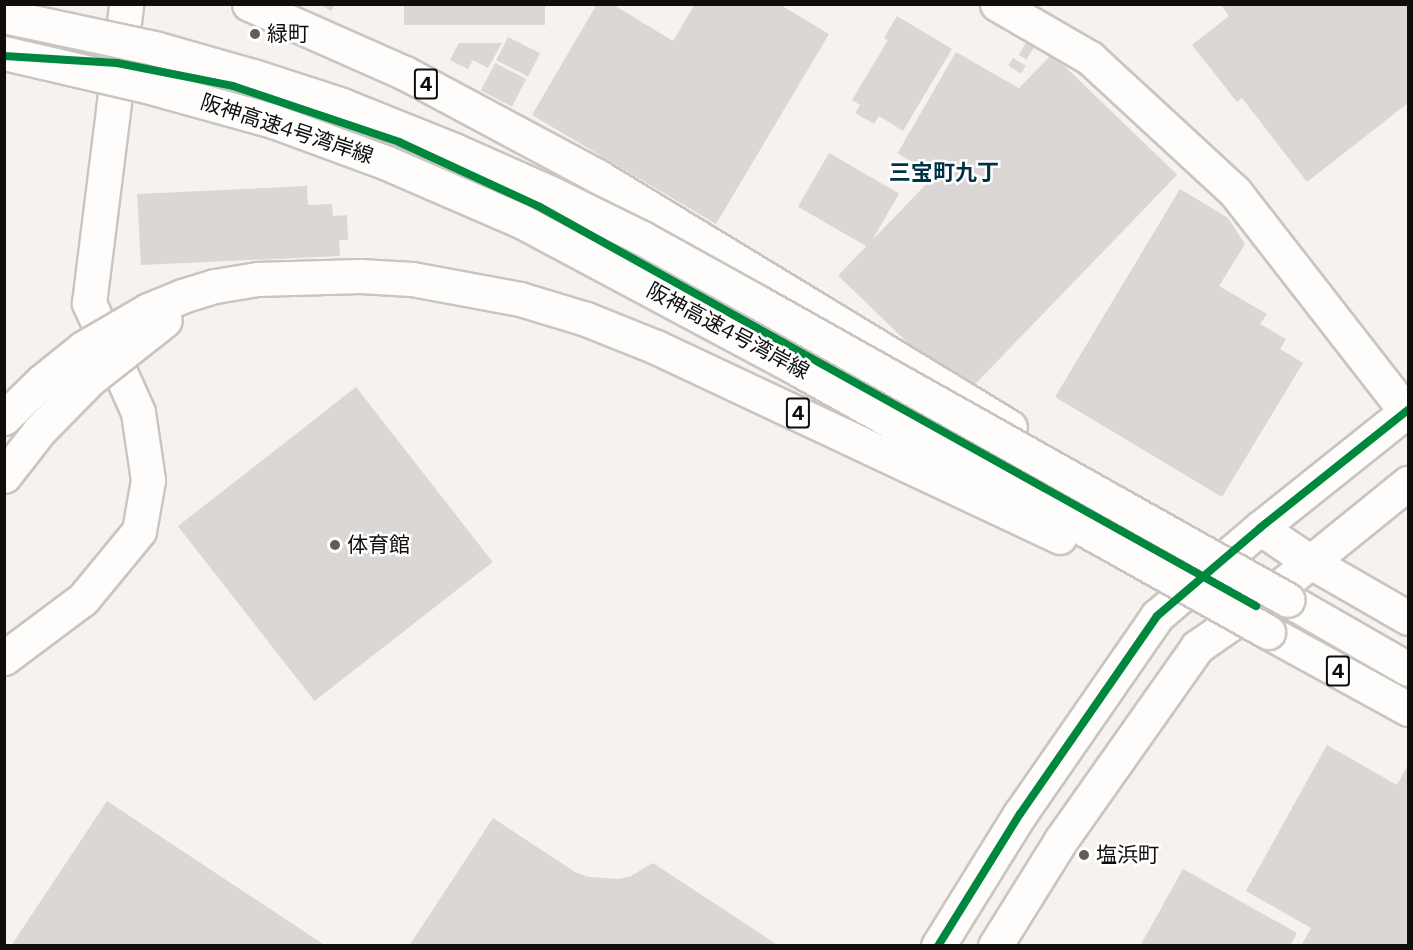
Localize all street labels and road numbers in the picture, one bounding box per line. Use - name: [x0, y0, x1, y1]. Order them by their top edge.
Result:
- road number: 4: [412, 67, 440, 101]
- street label: 阪神高速4号湾岸線: [197, 89, 377, 169]
- street label: 阪神高速4号湾岸線: [643, 278, 813, 384]
- road number: 4: [784, 396, 812, 430]
- road number: 4: [1324, 654, 1352, 688]

